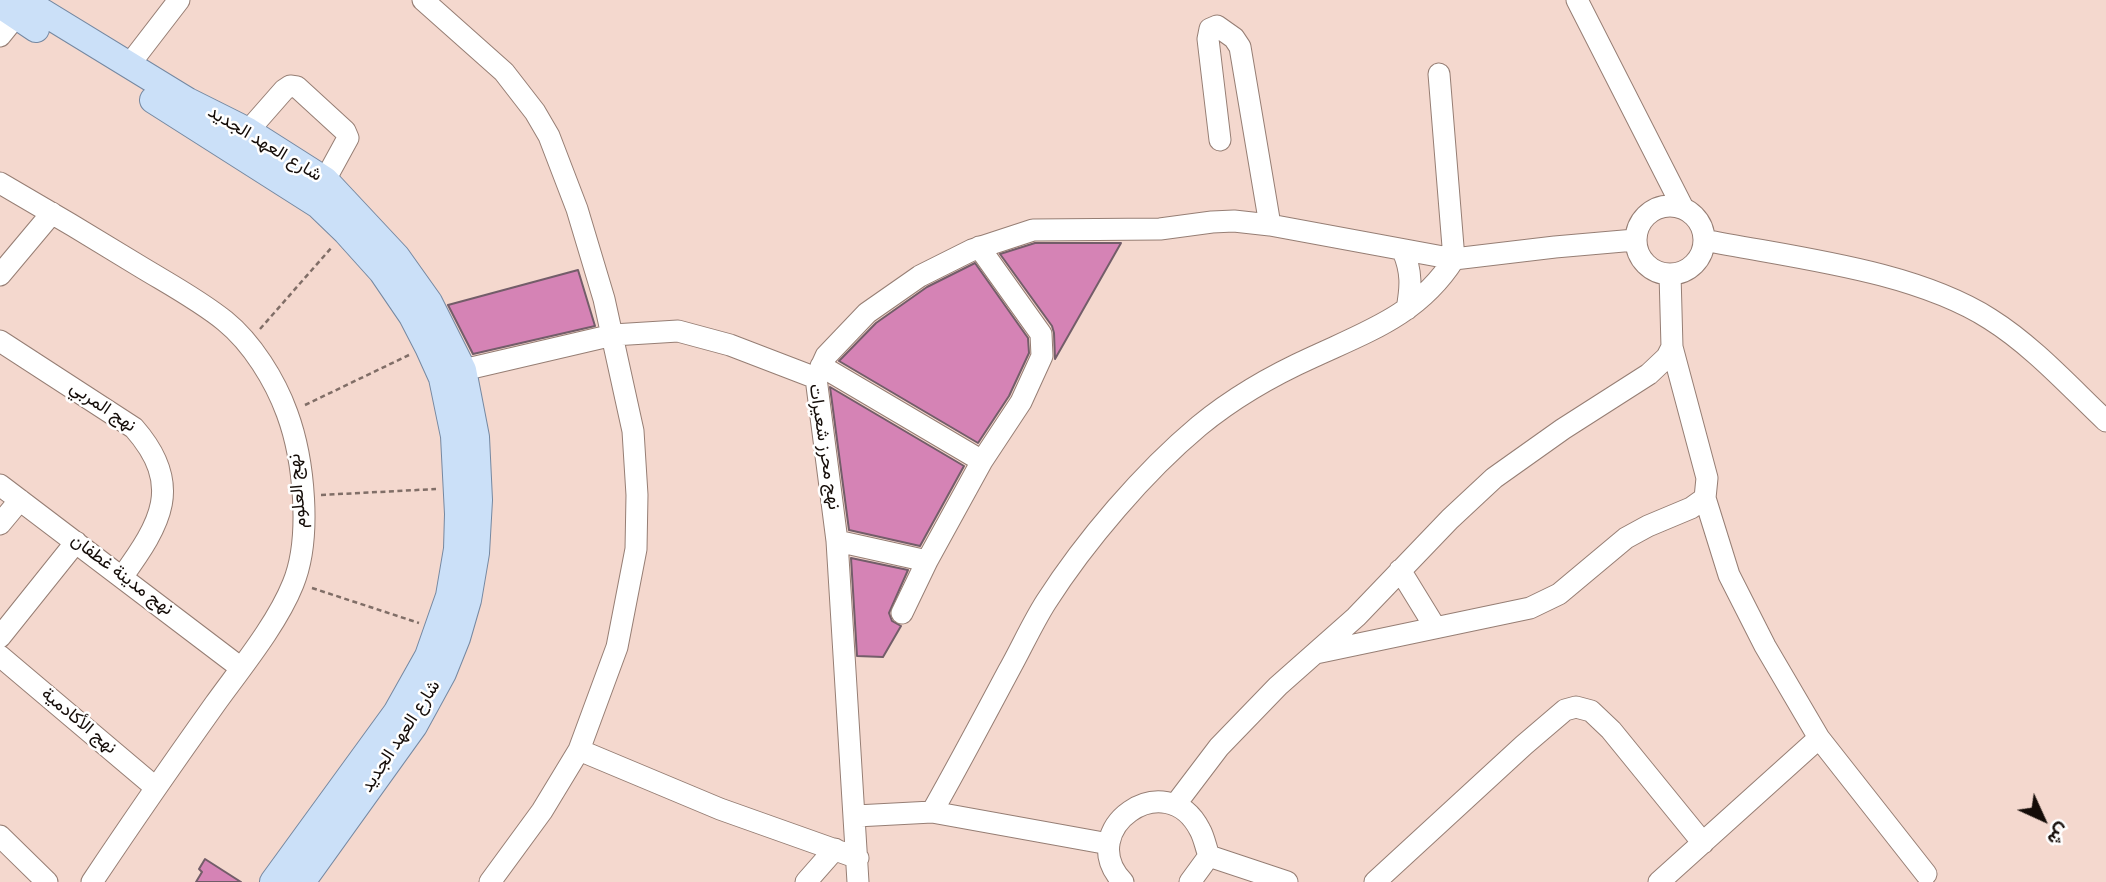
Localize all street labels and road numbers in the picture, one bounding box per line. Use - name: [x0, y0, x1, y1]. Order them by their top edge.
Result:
- street label: شارع العهد الجديد: [203, 102, 325, 188]
- street label: نهج المربي: [65, 378, 139, 438]
- street label: نهج محرز شعيرات: [802, 383, 844, 511]
- street label: نهج العلوم: [285, 453, 313, 529]
- street label: نهج مدينة غطفان: [66, 531, 176, 621]
- street label: شارع العهد الجديد: [358, 677, 446, 797]
- street label: نهج الأكادمية: [36, 684, 120, 760]

